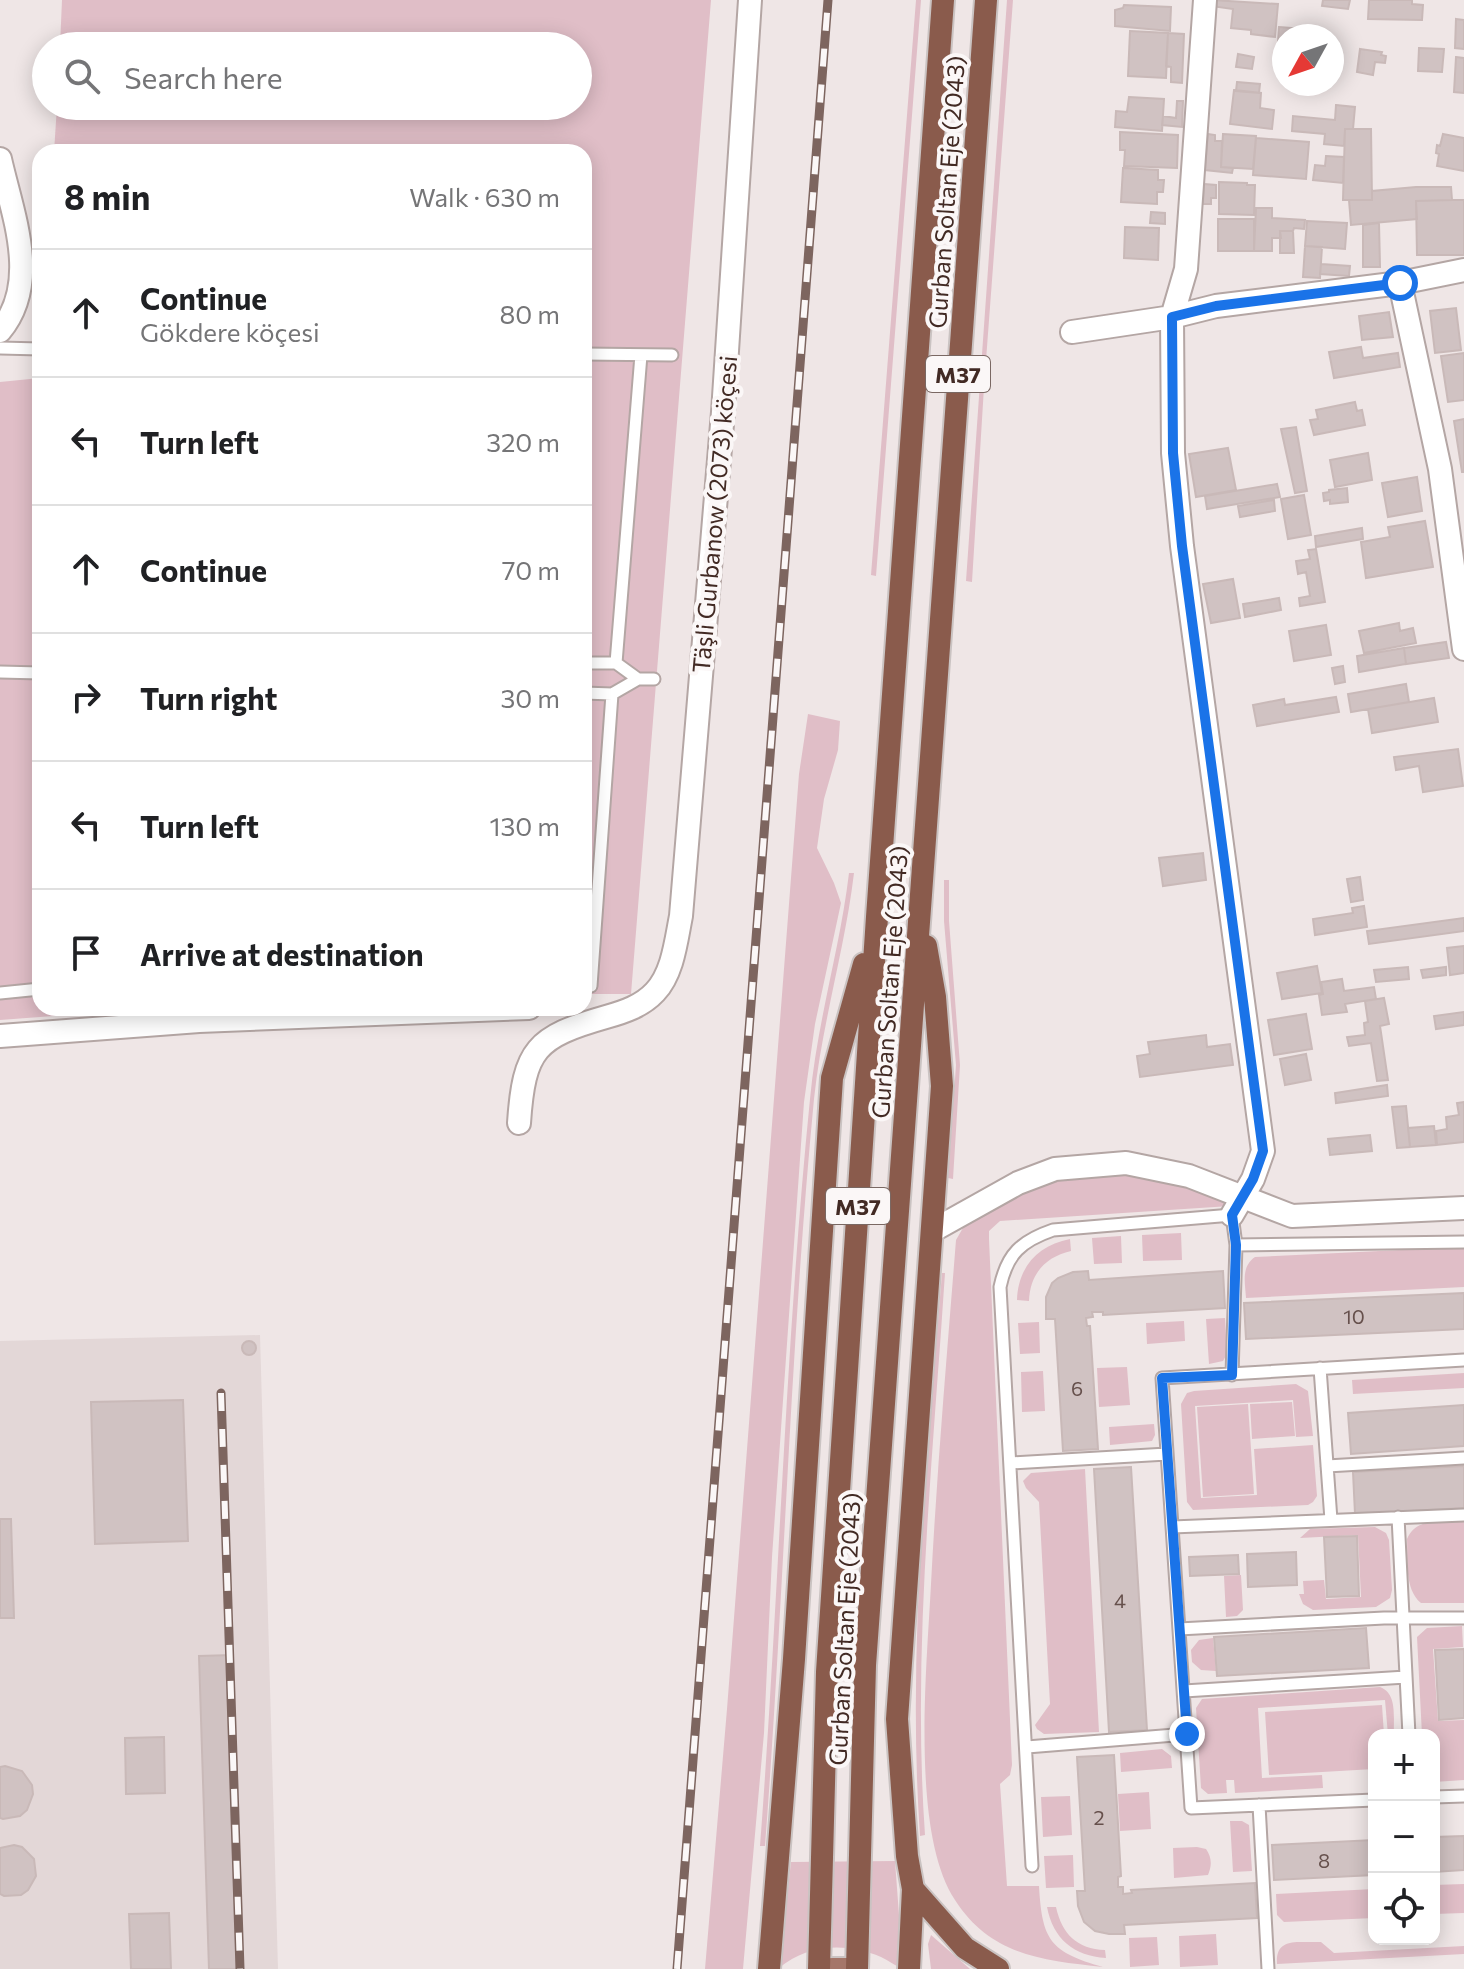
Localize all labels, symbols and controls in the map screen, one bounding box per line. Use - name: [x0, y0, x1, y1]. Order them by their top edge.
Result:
- north arrow: [1272, 24, 1344, 96]
- search box: [32, 32, 592, 120]
- icon: search: [60, 54, 104, 98]
- street label: Gurban Soltan Eje (2043): [922, 55, 970, 329]
- text: Search here: [124, 58, 283, 95]
- text: 8 min: [64, 175, 150, 217]
- text: Walk · 630 m: [409, 181, 560, 212]
- route start: [1382, 265, 1418, 301]
- text: Continue: [140, 279, 267, 316]
- icon: ahead: [64, 291, 108, 335]
- text: 80 m: [500, 298, 560, 329]
- text: Gökdere köçesi: [140, 316, 320, 347]
- street label: Täşli Gurbanow (2073) köçesi: [686, 354, 742, 674]
- road number: M37: [926, 356, 990, 392]
- icon: left: [64, 419, 108, 463]
- text: Turn left: [140, 423, 259, 460]
- text: 320 m: [486, 426, 560, 457]
- icon: ahead: [64, 547, 108, 591]
- text: Continue: [140, 551, 267, 588]
- text: 70 m: [502, 554, 560, 585]
- icon: right: [64, 675, 108, 719]
- text: Turn right: [140, 679, 277, 716]
- text: 30 m: [501, 682, 560, 713]
- icon: left: [64, 803, 108, 847]
- text: Turn left: [140, 807, 259, 844]
- text: 130 m: [489, 810, 560, 841]
- street label: Gurban Soltan Eje (2043): [865, 845, 913, 1119]
- icon: arrive: [64, 931, 108, 975]
- text: Arrive at destination: [140, 935, 424, 972]
- road number: M37: [826, 1188, 890, 1224]
- house number: 10: [1343, 1304, 1365, 1328]
- house number: 6: [1071, 1376, 1083, 1400]
- street label: Gurban Soltan Eje (2043): [822, 1492, 866, 1766]
- house number: 4: [1114, 1588, 1126, 1612]
- route end: [1169, 1716, 1205, 1752]
- map controls: [1368, 1729, 1440, 1945]
- button: +: [1368, 1729, 1440, 1801]
- button: −: [1368, 1801, 1440, 1873]
- house number: 2: [1093, 1805, 1105, 1829]
- house number: 8: [1318, 1848, 1330, 1872]
- button: locate: [1368, 1873, 1440, 1945]

